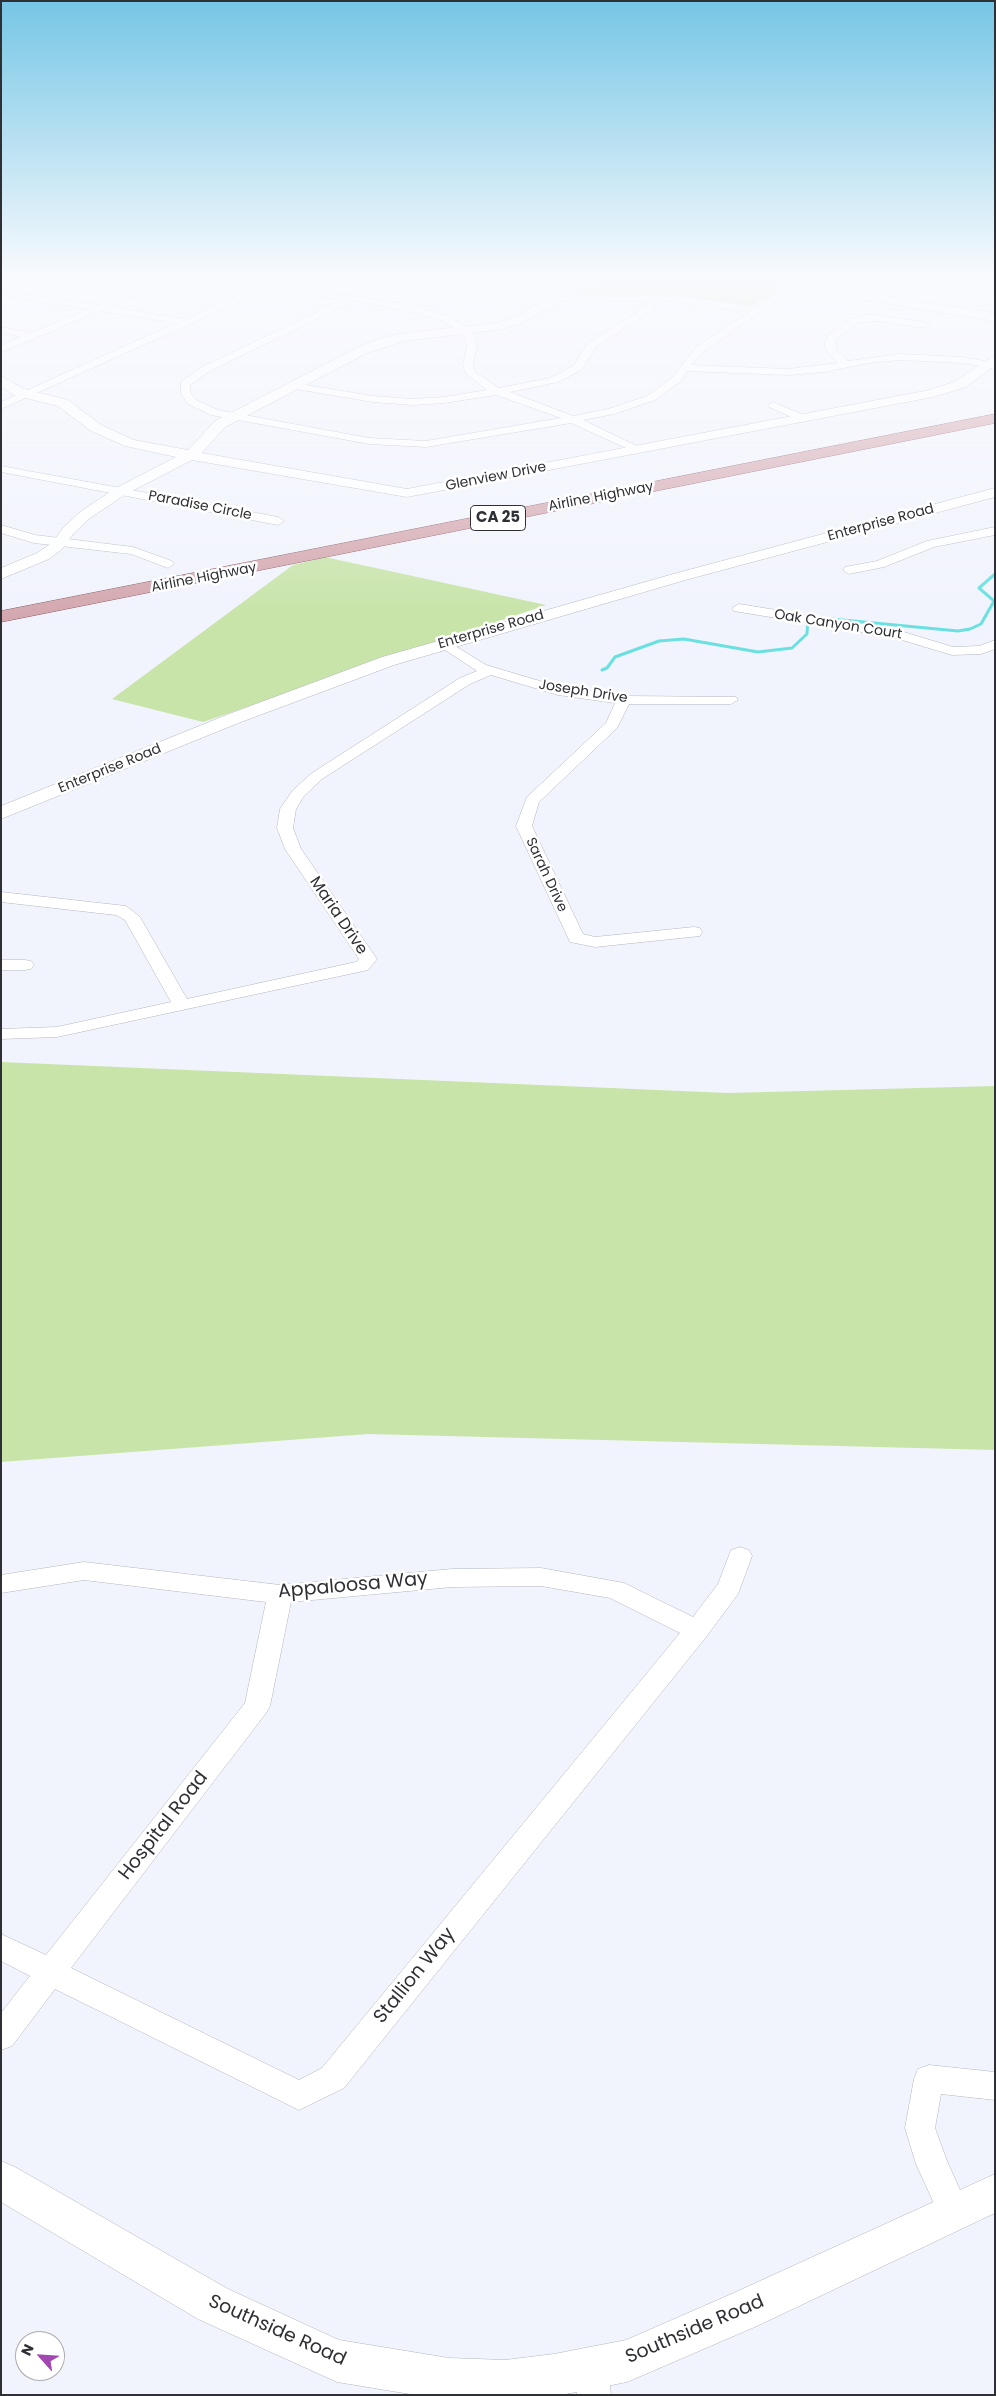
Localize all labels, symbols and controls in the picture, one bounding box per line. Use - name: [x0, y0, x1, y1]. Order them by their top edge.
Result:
- street label: Glenview Drive: [444, 459, 548, 495]
- street label: Airline Highway: [547, 479, 655, 515]
- street label: Paradise Circle: [147, 488, 253, 524]
- street label: Enterprise Road: [826, 501, 936, 545]
- road number: CA 25: [470, 506, 526, 530]
- street label: Airline Highway: [150, 560, 258, 596]
- street label: Enterprise Road: [436, 607, 546, 653]
- street label: Oak Canyon Court: [773, 607, 903, 643]
- street label: Joseph Drive: [537, 677, 629, 707]
- street label: Enterprise Road: [56, 741, 164, 797]
- street label: Sarah Drive: [521, 835, 571, 915]
- street label: Maria Drive: [305, 873, 371, 959]
- street label: Appaloosa Way: [277, 1568, 429, 1604]
- street label: Hospital Road: [114, 1767, 214, 1885]
- street label: Stallion Way: [370, 1924, 460, 2028]
- street label: Southside Road: [205, 2290, 349, 2372]
- street label: Southside Road: [622, 2291, 768, 2369]
- north arrow: [15, 2331, 65, 2381]
- text: N: [16, 2341, 39, 2359]

